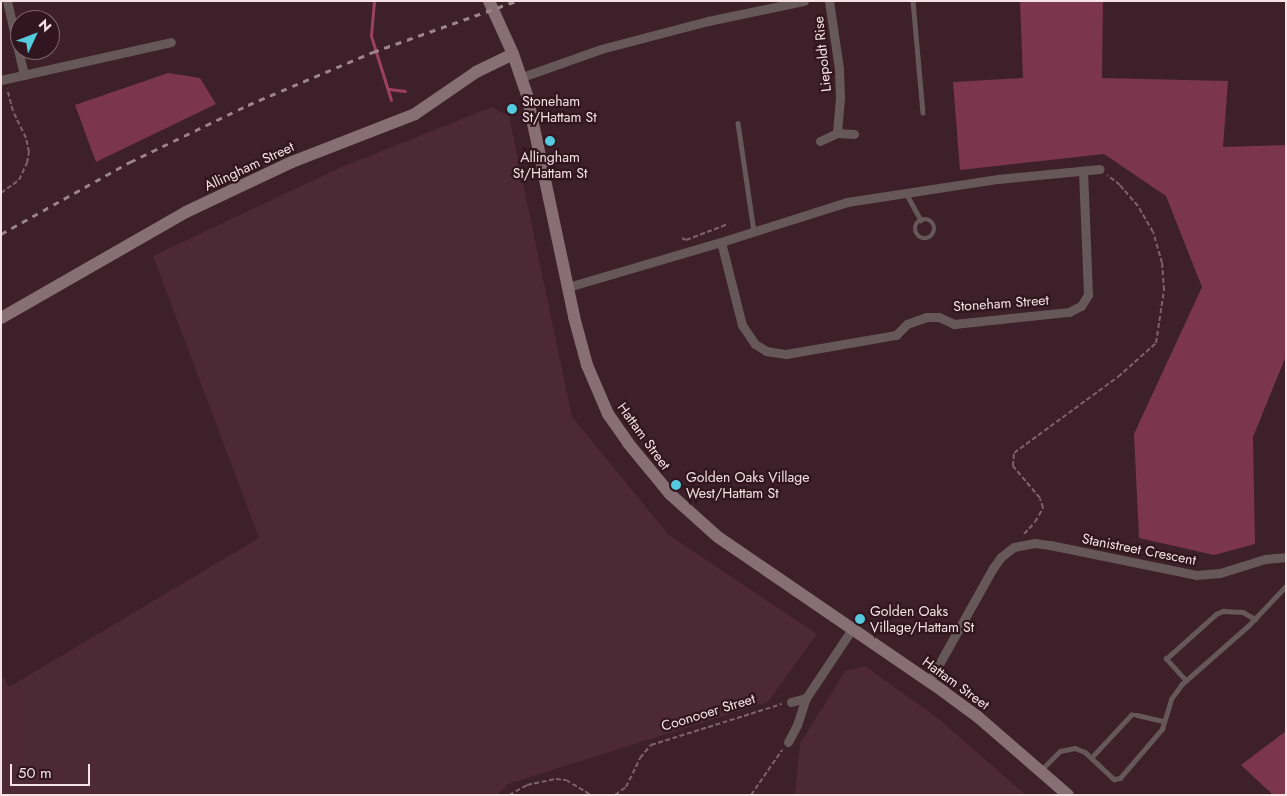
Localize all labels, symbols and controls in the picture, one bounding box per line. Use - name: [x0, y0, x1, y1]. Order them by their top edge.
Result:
- north arrow: [10, 10, 60, 60]
- text: N: [34, 15, 56, 36]
- street label: Liepoldt Rise: [810, 15, 834, 93]
- place label: Stoneham St/Hattam St: [522, 93, 597, 125]
- marker: Stoneham St/Hattam St: [506, 103, 518, 115]
- marker: Allingham St/Hattam St: [544, 135, 556, 147]
- street label: Allingham Street: [201, 138, 297, 194]
- place label: Allingham St/Hattam St: [513, 149, 587, 182]
- street label: Stoneham Street: [953, 291, 1049, 315]
- street label: Hattam Street: [614, 399, 674, 473]
- place label: Golden Oaks Village West/Hattam St: [686, 469, 809, 502]
- marker: Golden Oaks Village West/Hattam St: [670, 479, 682, 491]
- street label: Stanistreet Crescent: [1080, 530, 1198, 568]
- place label: Golden Oaks Village/Hattam St: [870, 603, 974, 636]
- marker: Golden Oaks Village/Hattam St: [854, 613, 866, 625]
- street label: Hattam Street: [919, 653, 993, 713]
- street label: Coonooer Street: [659, 690, 757, 734]
- scale bar: [12, 754, 92, 786]
- text: 50 m: [18, 762, 52, 784]

